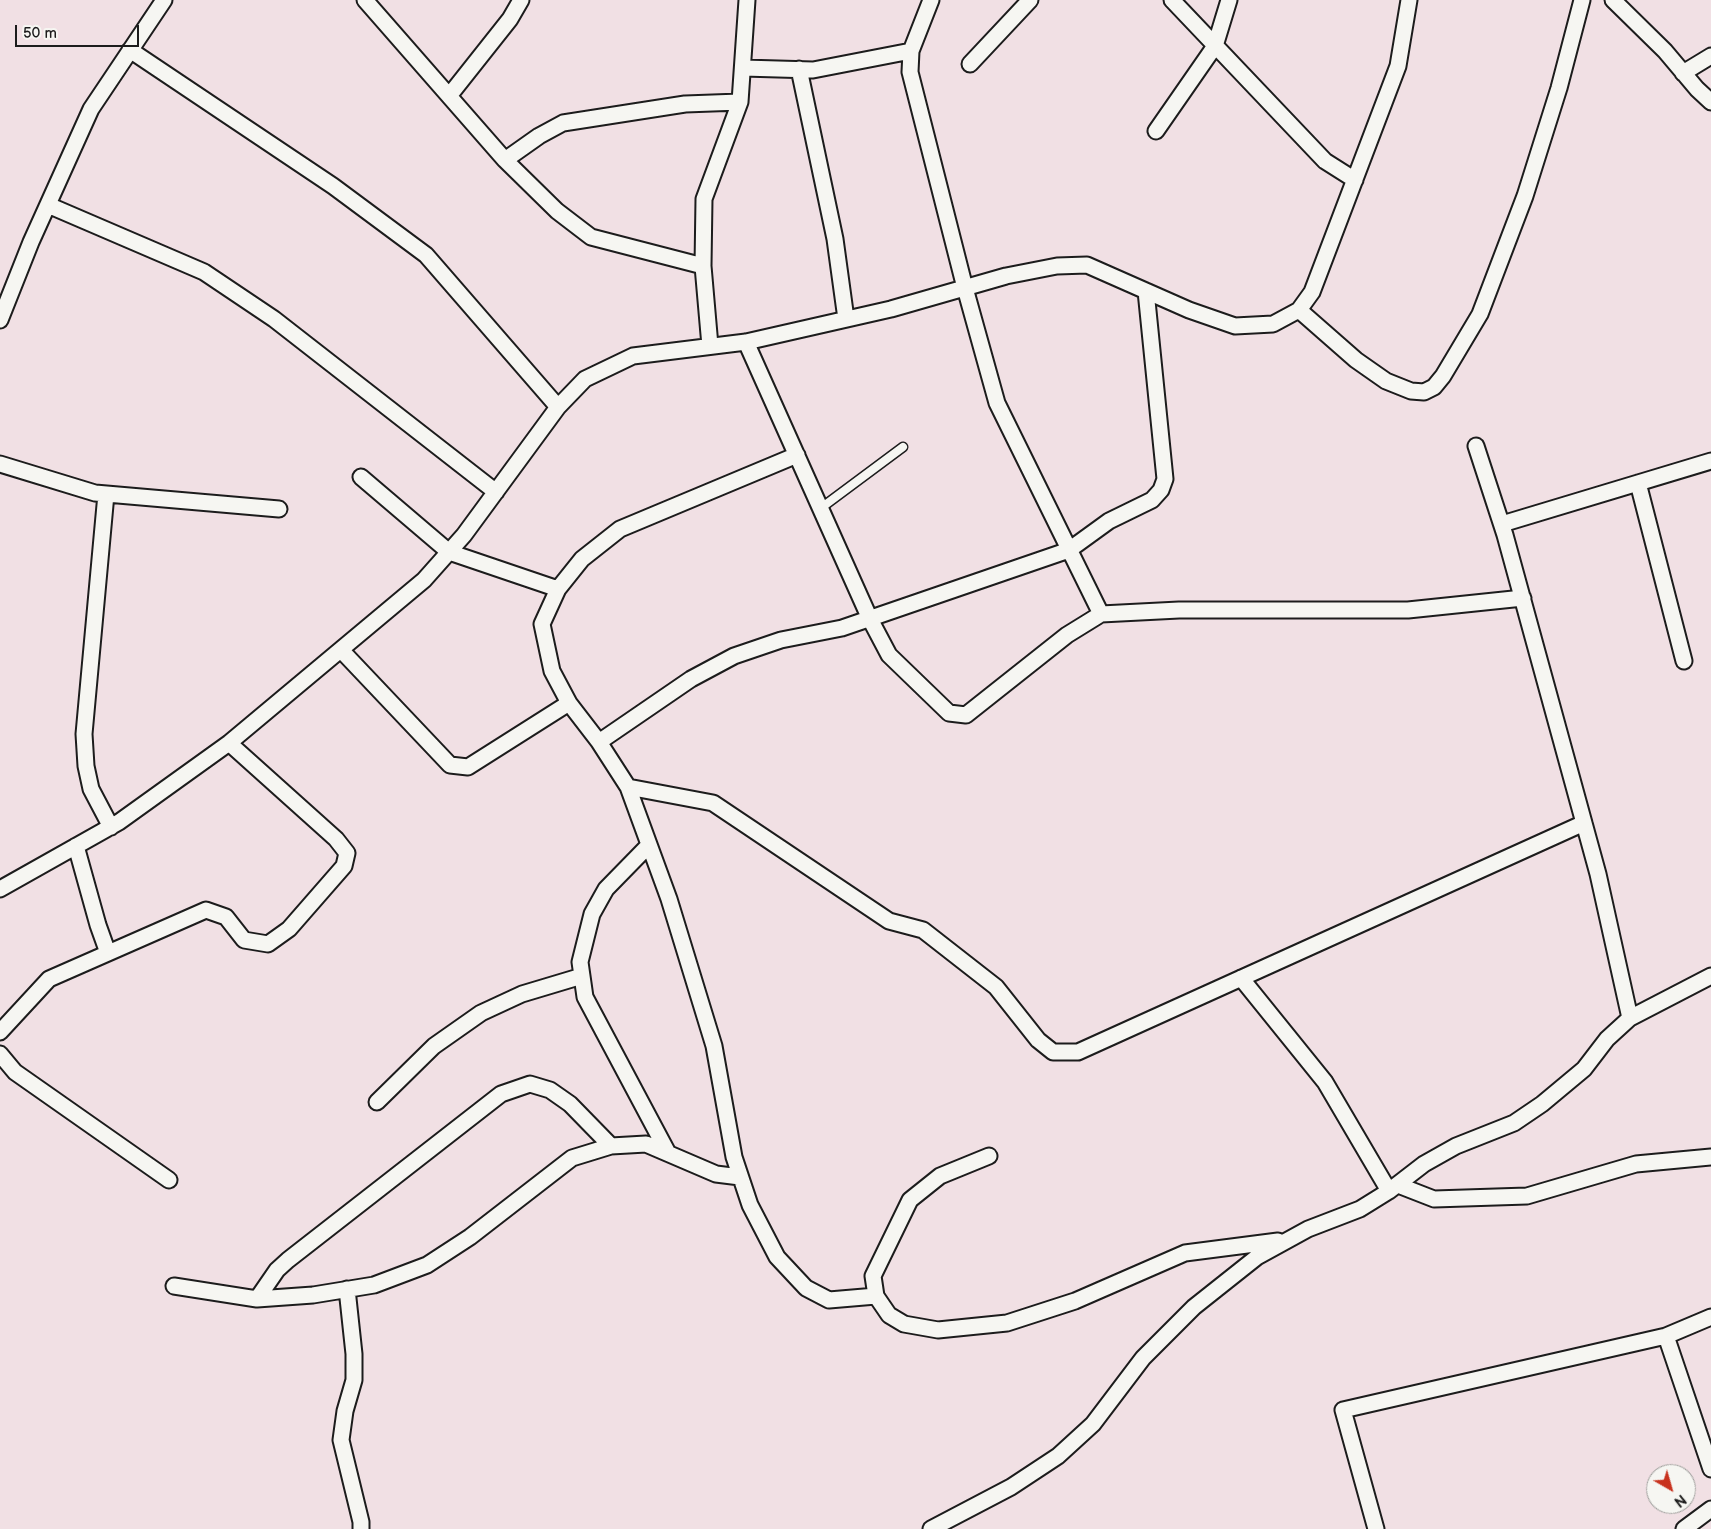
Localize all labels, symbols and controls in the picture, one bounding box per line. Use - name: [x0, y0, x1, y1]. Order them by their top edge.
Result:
- scale bar: [18, 15, 141, 47]
- text: 50 m: [23, 24, 57, 43]
- north arrow: [1646, 1464, 1696, 1514]
- text: N: [1671, 1490, 1689, 1510]

